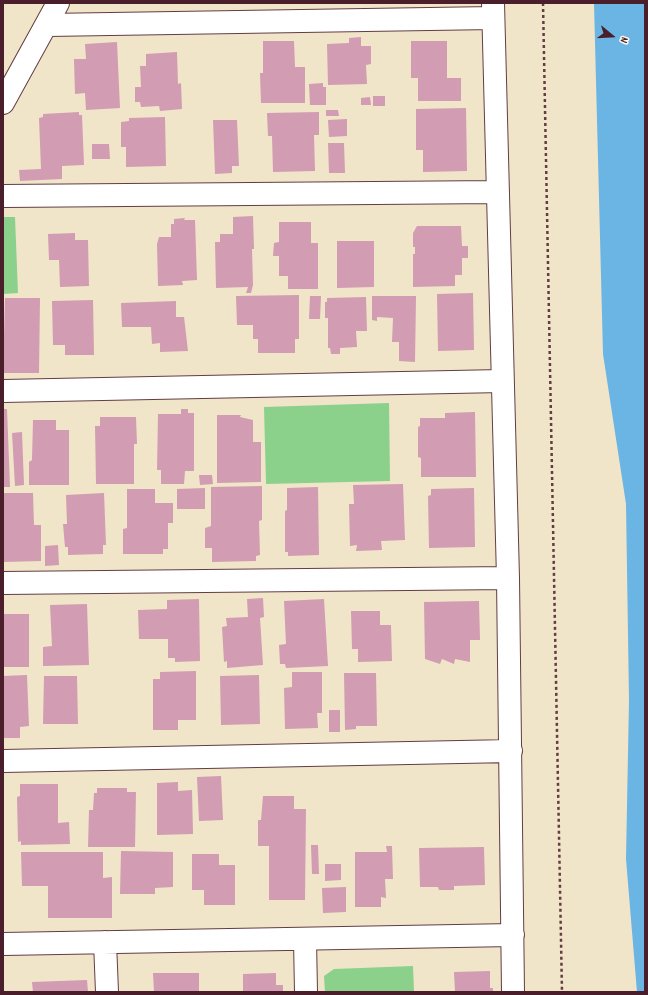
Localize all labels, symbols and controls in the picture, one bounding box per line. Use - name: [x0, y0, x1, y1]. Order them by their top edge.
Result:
- north arrow: [592, 16, 632, 56]
- text: N: [615, 35, 632, 45]

